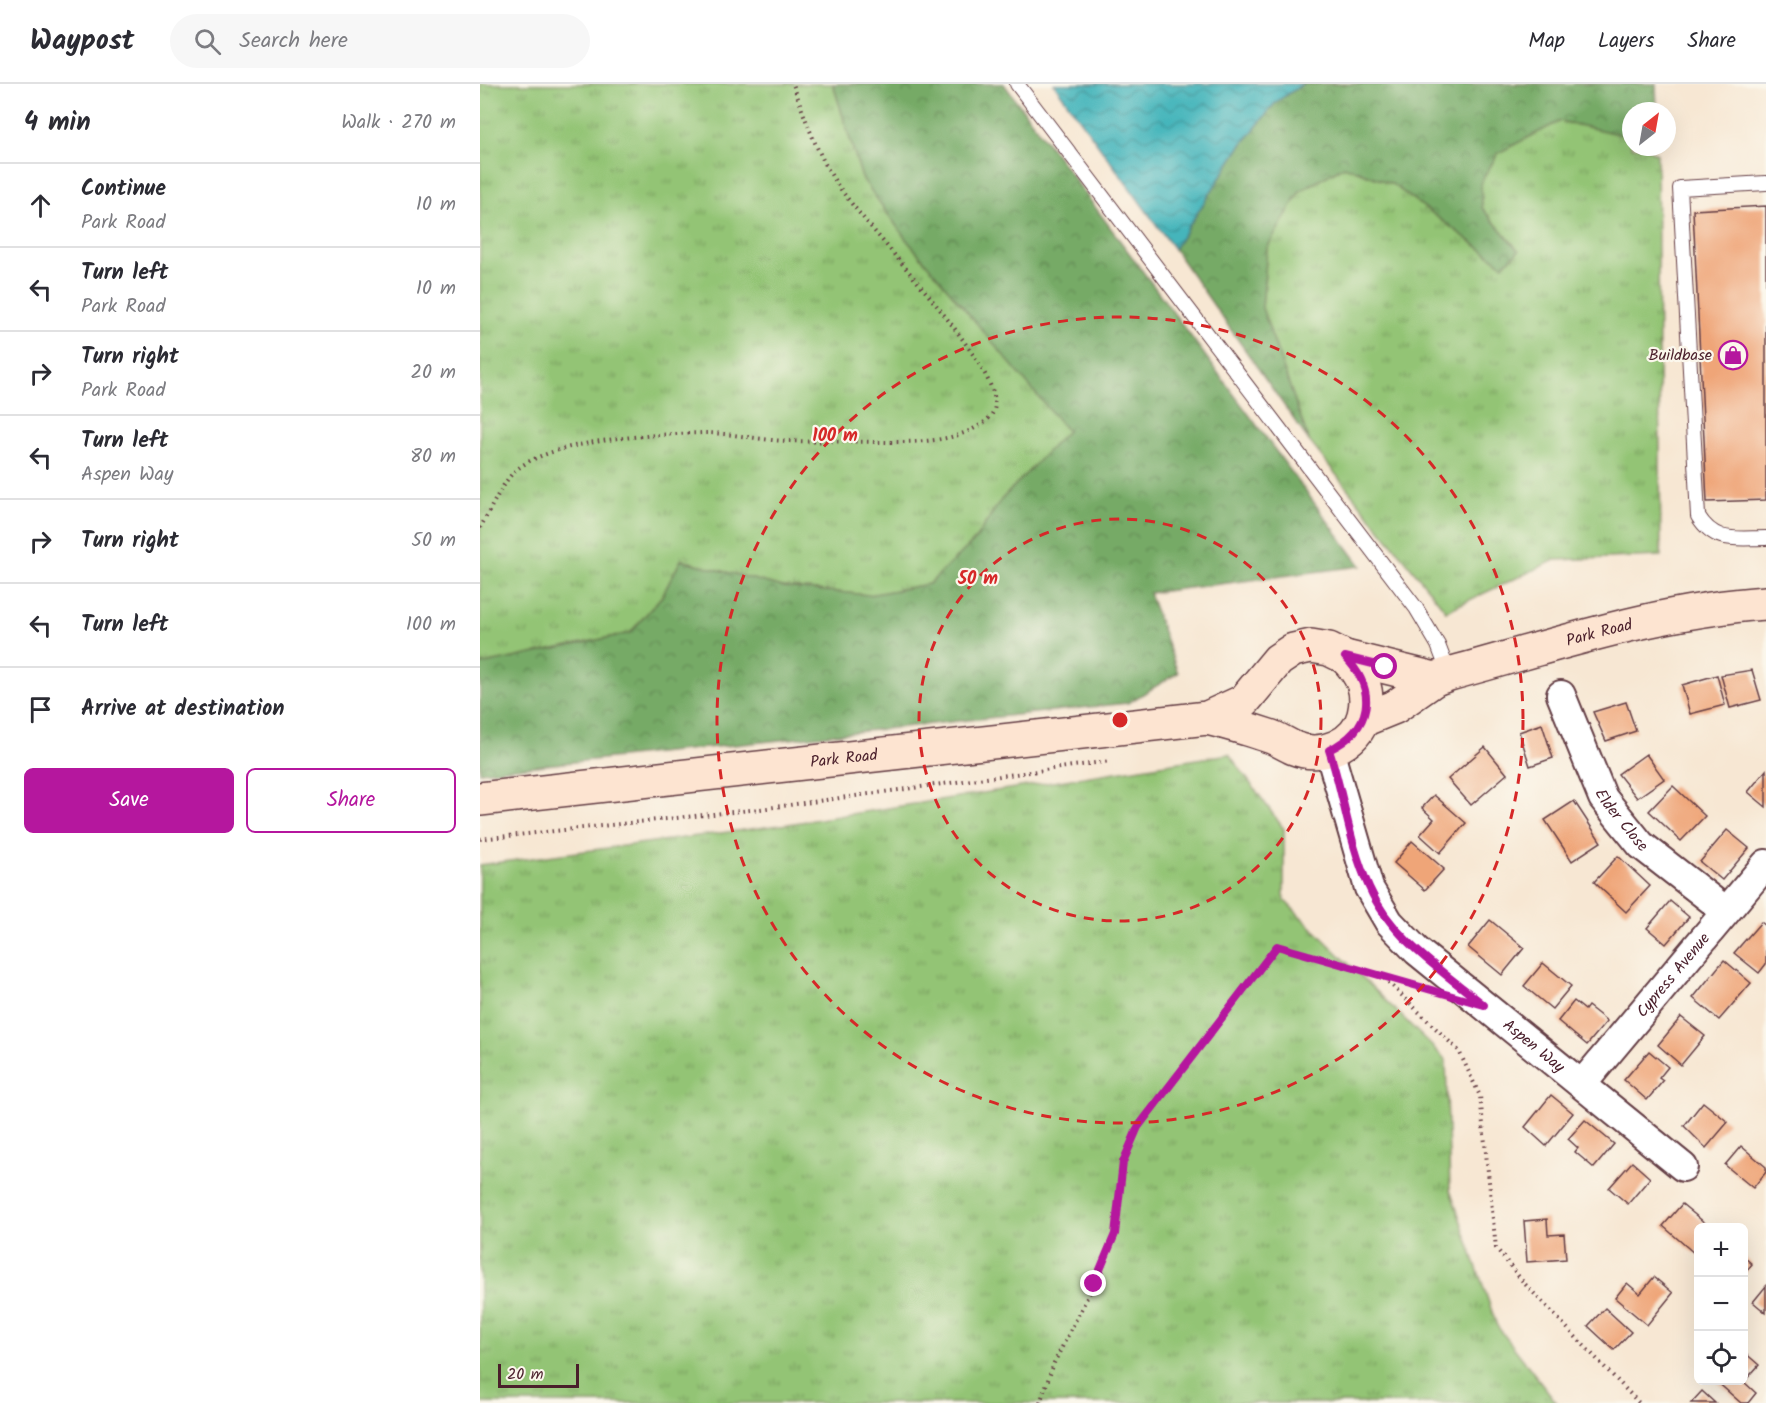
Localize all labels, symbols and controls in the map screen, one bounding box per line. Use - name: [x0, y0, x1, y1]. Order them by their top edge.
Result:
- search box: [170, 14, 590, 68]
- text: Waypost: [30, 19, 134, 64]
- text: Search here: [239, 24, 348, 59]
- icon: search: [191, 25, 224, 58]
- text: Map: [1528, 25, 1565, 58]
- text: Layers: [1598, 25, 1654, 58]
- text: Share: [1687, 25, 1736, 58]
- text: 4 min: [24, 102, 91, 144]
- north arrow: [1622, 102, 1676, 156]
- text: Walk · 270 m: [341, 107, 456, 139]
- text: Continue: [81, 172, 166, 207]
- icon: ahead: [24, 189, 57, 222]
- text: 10 m: [416, 189, 456, 221]
- text: Park Road: [81, 207, 165, 239]
- text: Turn left: [81, 256, 168, 291]
- icon: left: [24, 273, 57, 306]
- text: 10 m: [416, 273, 456, 305]
- text: Park Road: [81, 291, 165, 323]
- shop icon: Buildbase: [1717, 339, 1749, 371]
- text: Turn right: [81, 340, 179, 375]
- place label: Buildbase: [1648, 343, 1712, 368]
- icon: right: [24, 357, 57, 390]
- text: 20 m: [410, 357, 456, 389]
- text: Park Road: [81, 375, 165, 407]
- text: 100 m: [812, 422, 858, 451]
- text: Turn left: [81, 424, 168, 459]
- icon: left: [24, 441, 57, 474]
- text: 80 m: [410, 441, 456, 473]
- text: Aspen Way: [81, 459, 173, 491]
- text: Turn right: [81, 524, 179, 559]
- icon: right: [24, 525, 57, 558]
- text: 50 m: [411, 525, 456, 557]
- text: 50 m: [957, 565, 998, 594]
- text: Turn left: [81, 608, 168, 643]
- icon: left: [24, 609, 57, 642]
- text: 100 m: [406, 609, 456, 641]
- street label: Park Road: [1563, 612, 1636, 653]
- route start: [1371, 653, 1397, 679]
- text: Arrive at destination: [81, 692, 284, 727]
- icon: arrive: [24, 693, 57, 726]
- centre of rings: [1110, 710, 1130, 730]
- street label: Park Road: [809, 742, 880, 775]
- button: Save: [24, 768, 234, 833]
- button: Share: [246, 768, 456, 833]
- street label: Elder Close: [1588, 785, 1653, 858]
- street label: Cypress Avenue: [1630, 927, 1716, 1023]
- street label: Aspen Way: [1497, 1013, 1571, 1079]
- map controls: [1694, 1223, 1748, 1385]
- button: +: [1694, 1223, 1748, 1277]
- route end: [1080, 1270, 1106, 1296]
- button: −: [1694, 1277, 1748, 1331]
- button: locate: [1694, 1331, 1748, 1385]
- scale bar: [498, 1361, 579, 1388]
- text: 20 m: [507, 1362, 543, 1387]

